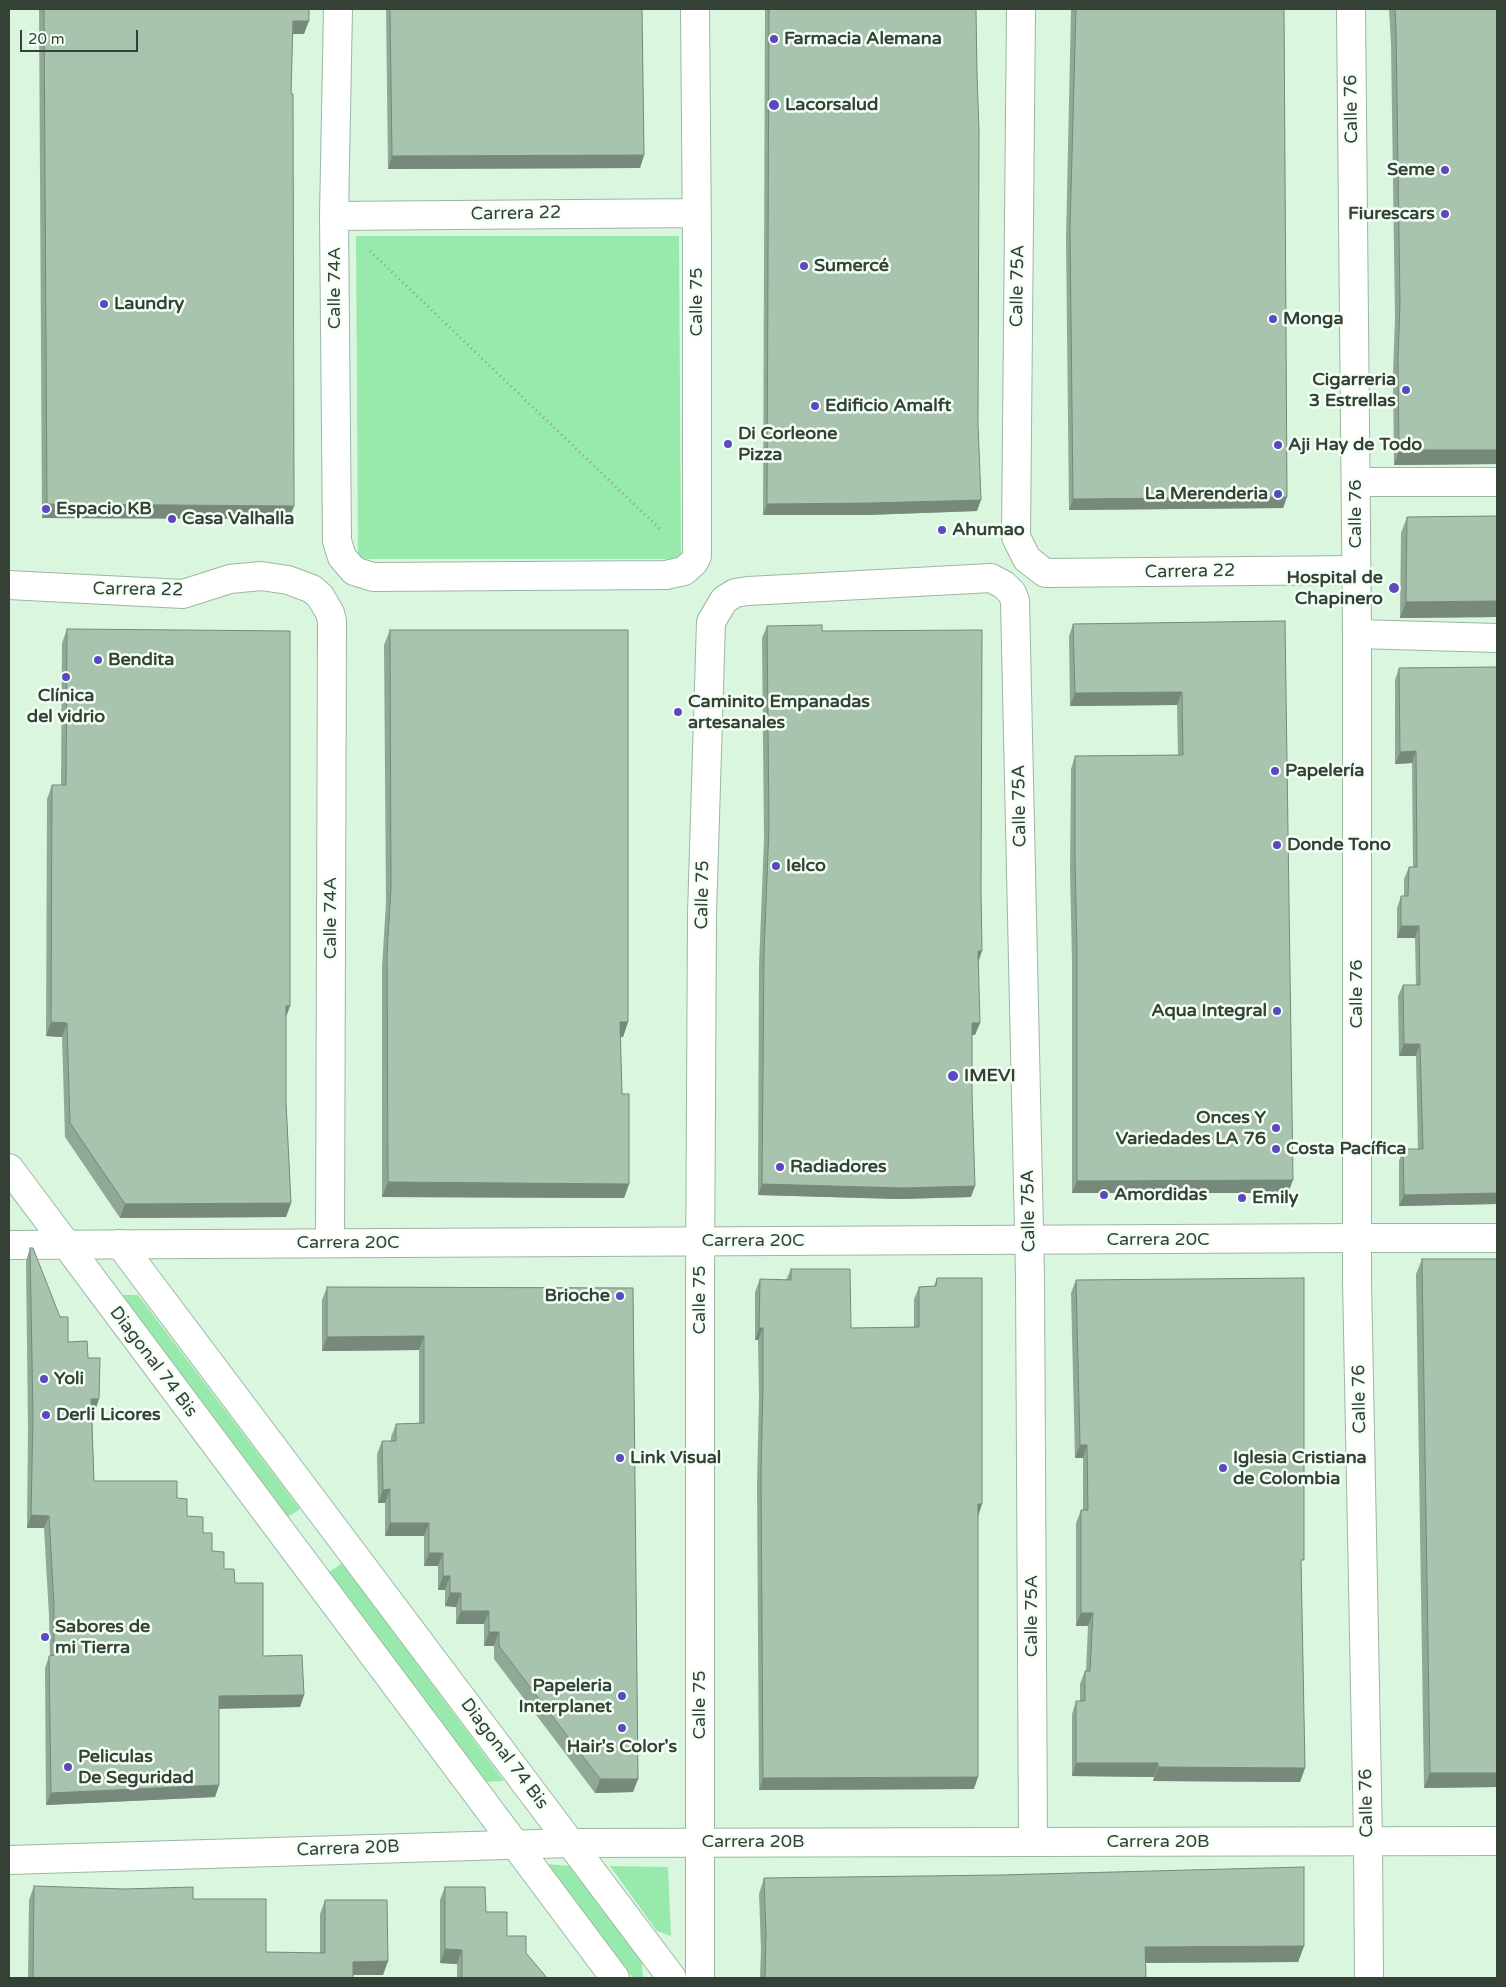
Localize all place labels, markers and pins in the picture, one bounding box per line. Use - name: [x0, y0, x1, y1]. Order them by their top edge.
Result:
- place label: Farmacia Alemana: [784, 28, 942, 50]
- marker: Farmacia Alemana: [768, 33, 780, 45]
- place label: Lacorsalud: [785, 94, 878, 116]
- marker: Lacorsalud: [767, 98, 781, 112]
- place label: Seme: [1387, 159, 1435, 181]
- marker: Seme: [1439, 164, 1451, 176]
- place label: Fiurescars: [1348, 203, 1435, 225]
- marker: Fiurescars: [1439, 208, 1451, 220]
- place label: Sumercé: [814, 255, 889, 277]
- marker: Sumercé: [798, 260, 810, 272]
- place label: Laundry: [114, 293, 184, 315]
- marker: Laundry: [98, 298, 110, 310]
- place label: Monga: [1283, 308, 1344, 330]
- marker: Monga: [1267, 313, 1279, 325]
- place label: Cigarreria 3 Estrellas: [1309, 369, 1396, 412]
- marker: Cigarreria 3 Estrellas: [1400, 384, 1412, 396]
- place label: Edificio Amalft: [825, 395, 951, 417]
- marker: Edificio Amalft: [809, 400, 821, 412]
- place label: Di Corleone Pizza: [738, 423, 837, 466]
- place label: Aji Hay de Todo: [1288, 434, 1422, 456]
- marker: Di Corleone Pizza: [722, 438, 734, 450]
- marker: Aji Hay de Todo: [1272, 439, 1284, 451]
- place label: La Merenderia: [1145, 483, 1268, 505]
- marker: La Merenderia: [1272, 488, 1284, 500]
- place label: Espacio KB: [56, 498, 152, 520]
- marker: Espacio KB: [40, 503, 52, 515]
- place label: Casa Valhalla: [182, 508, 294, 530]
- marker: Casa Valhalla: [166, 513, 178, 525]
- place label: Ahumao: [952, 519, 1025, 541]
- marker: Ahumao: [936, 524, 948, 536]
- place label: Hospital de Chapinero: [1287, 567, 1383, 610]
- marker: Hospital de Chapinero: [1387, 581, 1401, 595]
- place label: Bendita: [108, 649, 174, 671]
- marker: Bendita: [92, 654, 104, 666]
- marker: Clínica del vidrio: [60, 671, 72, 683]
- place label: Clínica del vidrio: [27, 685, 105, 728]
- place label: Caminito Empanadas artesanales: [688, 691, 870, 734]
- marker: Caminito Empanadas artesanales: [672, 706, 684, 718]
- place label: Papelería: [1285, 760, 1364, 782]
- marker: Papelería: [1269, 765, 1281, 777]
- place label: Donde Tono: [1287, 834, 1391, 856]
- marker: Donde Tono: [1271, 839, 1283, 851]
- place label: Ielco: [786, 855, 826, 877]
- marker: Ielco: [770, 860, 782, 872]
- place label: Aqua Integral: [1151, 1000, 1267, 1022]
- marker: Aqua Integral: [1271, 1005, 1283, 1017]
- place label: IMEVI: [964, 1065, 1016, 1087]
- marker: IMEVI: [946, 1069, 960, 1083]
- place label: Onces Y Variedades LA 76: [1116, 1107, 1266, 1150]
- marker: Onces Y Variedades LA 76: [1270, 1122, 1282, 1134]
- place label: Costa Pacífica: [1286, 1138, 1406, 1160]
- marker: Costa Pacífica: [1270, 1143, 1282, 1155]
- place label: Radiadores: [790, 1156, 887, 1178]
- marker: Radiadores: [774, 1161, 786, 1173]
- place label: Amordidas: [1114, 1184, 1207, 1206]
- place label: Emily: [1252, 1187, 1299, 1209]
- marker: Amordidas: [1098, 1189, 1110, 1201]
- marker: Emily: [1236, 1192, 1248, 1204]
- place label: Brioche: [545, 1285, 610, 1307]
- marker: Brioche: [614, 1290, 626, 1302]
- place label: Yoli: [54, 1368, 84, 1390]
- marker: Yoli: [38, 1373, 50, 1385]
- place label: Derli Licores: [56, 1404, 161, 1426]
- marker: Derli Licores: [40, 1409, 52, 1421]
- place label: Link Visual: [630, 1447, 721, 1469]
- place label: Iglesia Cristiana de Colombia: [1233, 1447, 1367, 1490]
- marker: Link Visual: [614, 1452, 626, 1464]
- marker: Iglesia Cristiana de Colombia: [1217, 1462, 1229, 1474]
- place label: Sabores de mi Tierra: [55, 1616, 150, 1658]
- marker: Sabores de mi Tierra: [39, 1631, 51, 1643]
- place label: Papeleria Interplanet: [518, 1675, 612, 1718]
- marker: Papeleria Interplanet: [616, 1690, 628, 1702]
- marker: Hair's Color's: [616, 1722, 628, 1734]
- place label: Hair's Color's: [567, 1736, 677, 1758]
- place label: Peliculas De Seguridad: [78, 1746, 194, 1788]
- marker: Peliculas De Seguridad: [62, 1761, 74, 1773]

